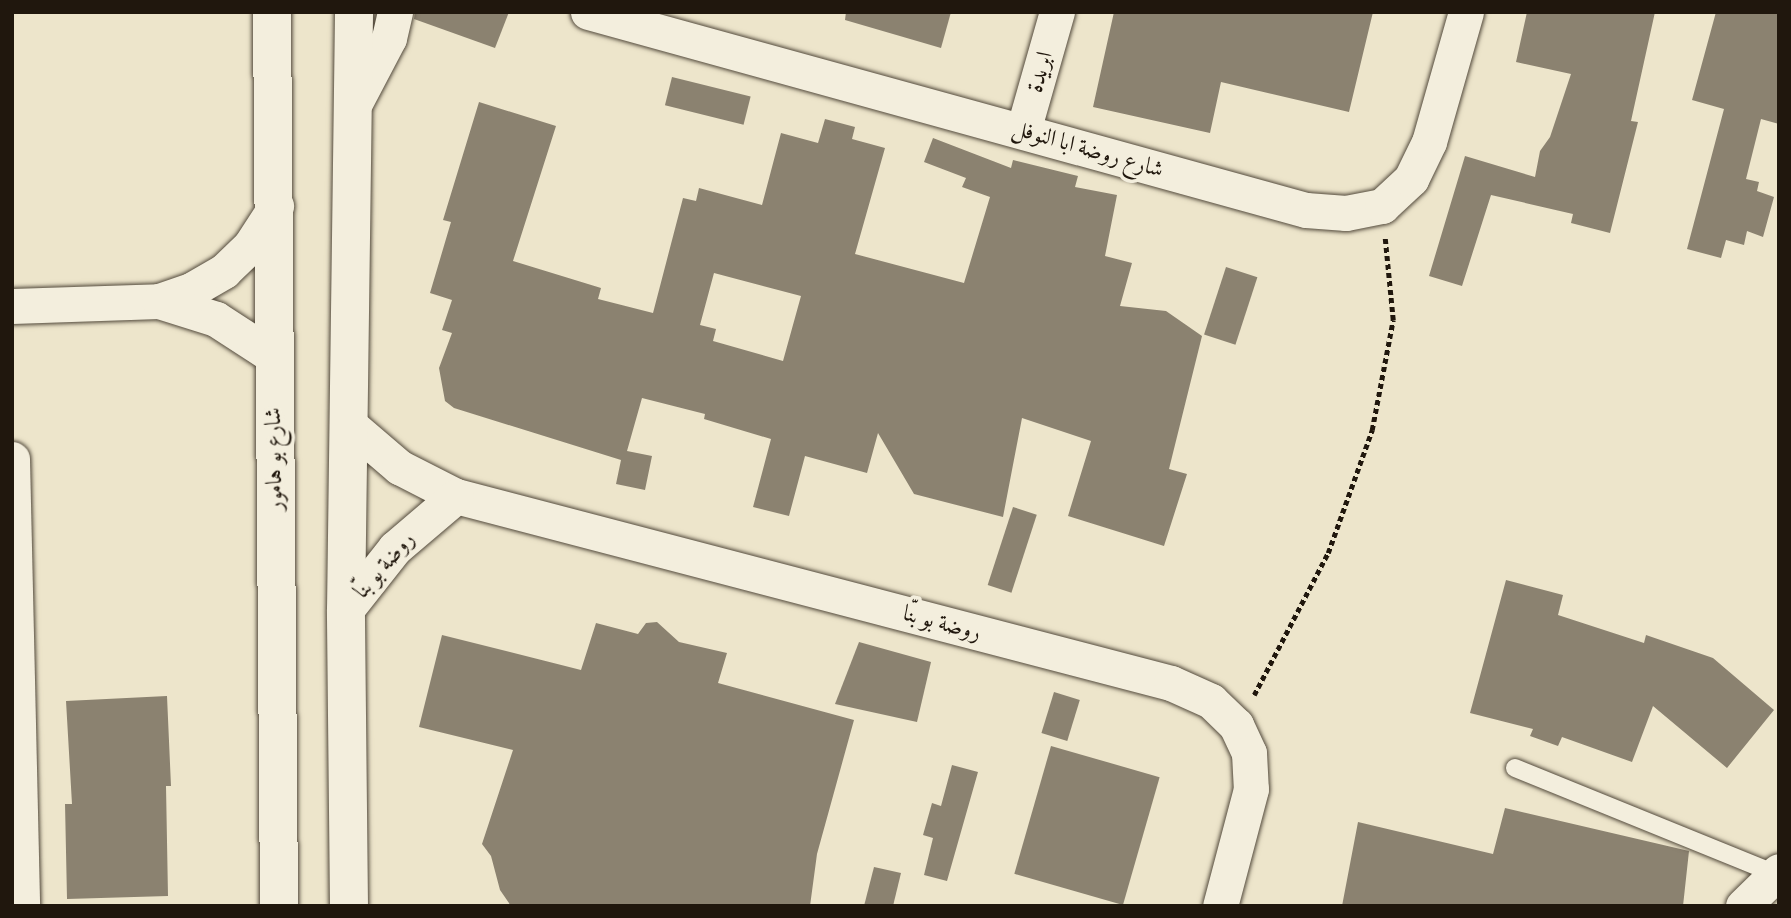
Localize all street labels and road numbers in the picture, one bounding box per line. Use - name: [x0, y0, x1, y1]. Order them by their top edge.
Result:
- street label: ابريدة: [1021, 48, 1059, 96]
- street label: شارع روضة ابا النوفل: [1009, 114, 1167, 184]
- street label: شارع بو هامور: [259, 407, 289, 511]
- street label: روضة بو بنّا: [347, 526, 421, 604]
- street label: روضة بو بنّا: [900, 599, 984, 647]

